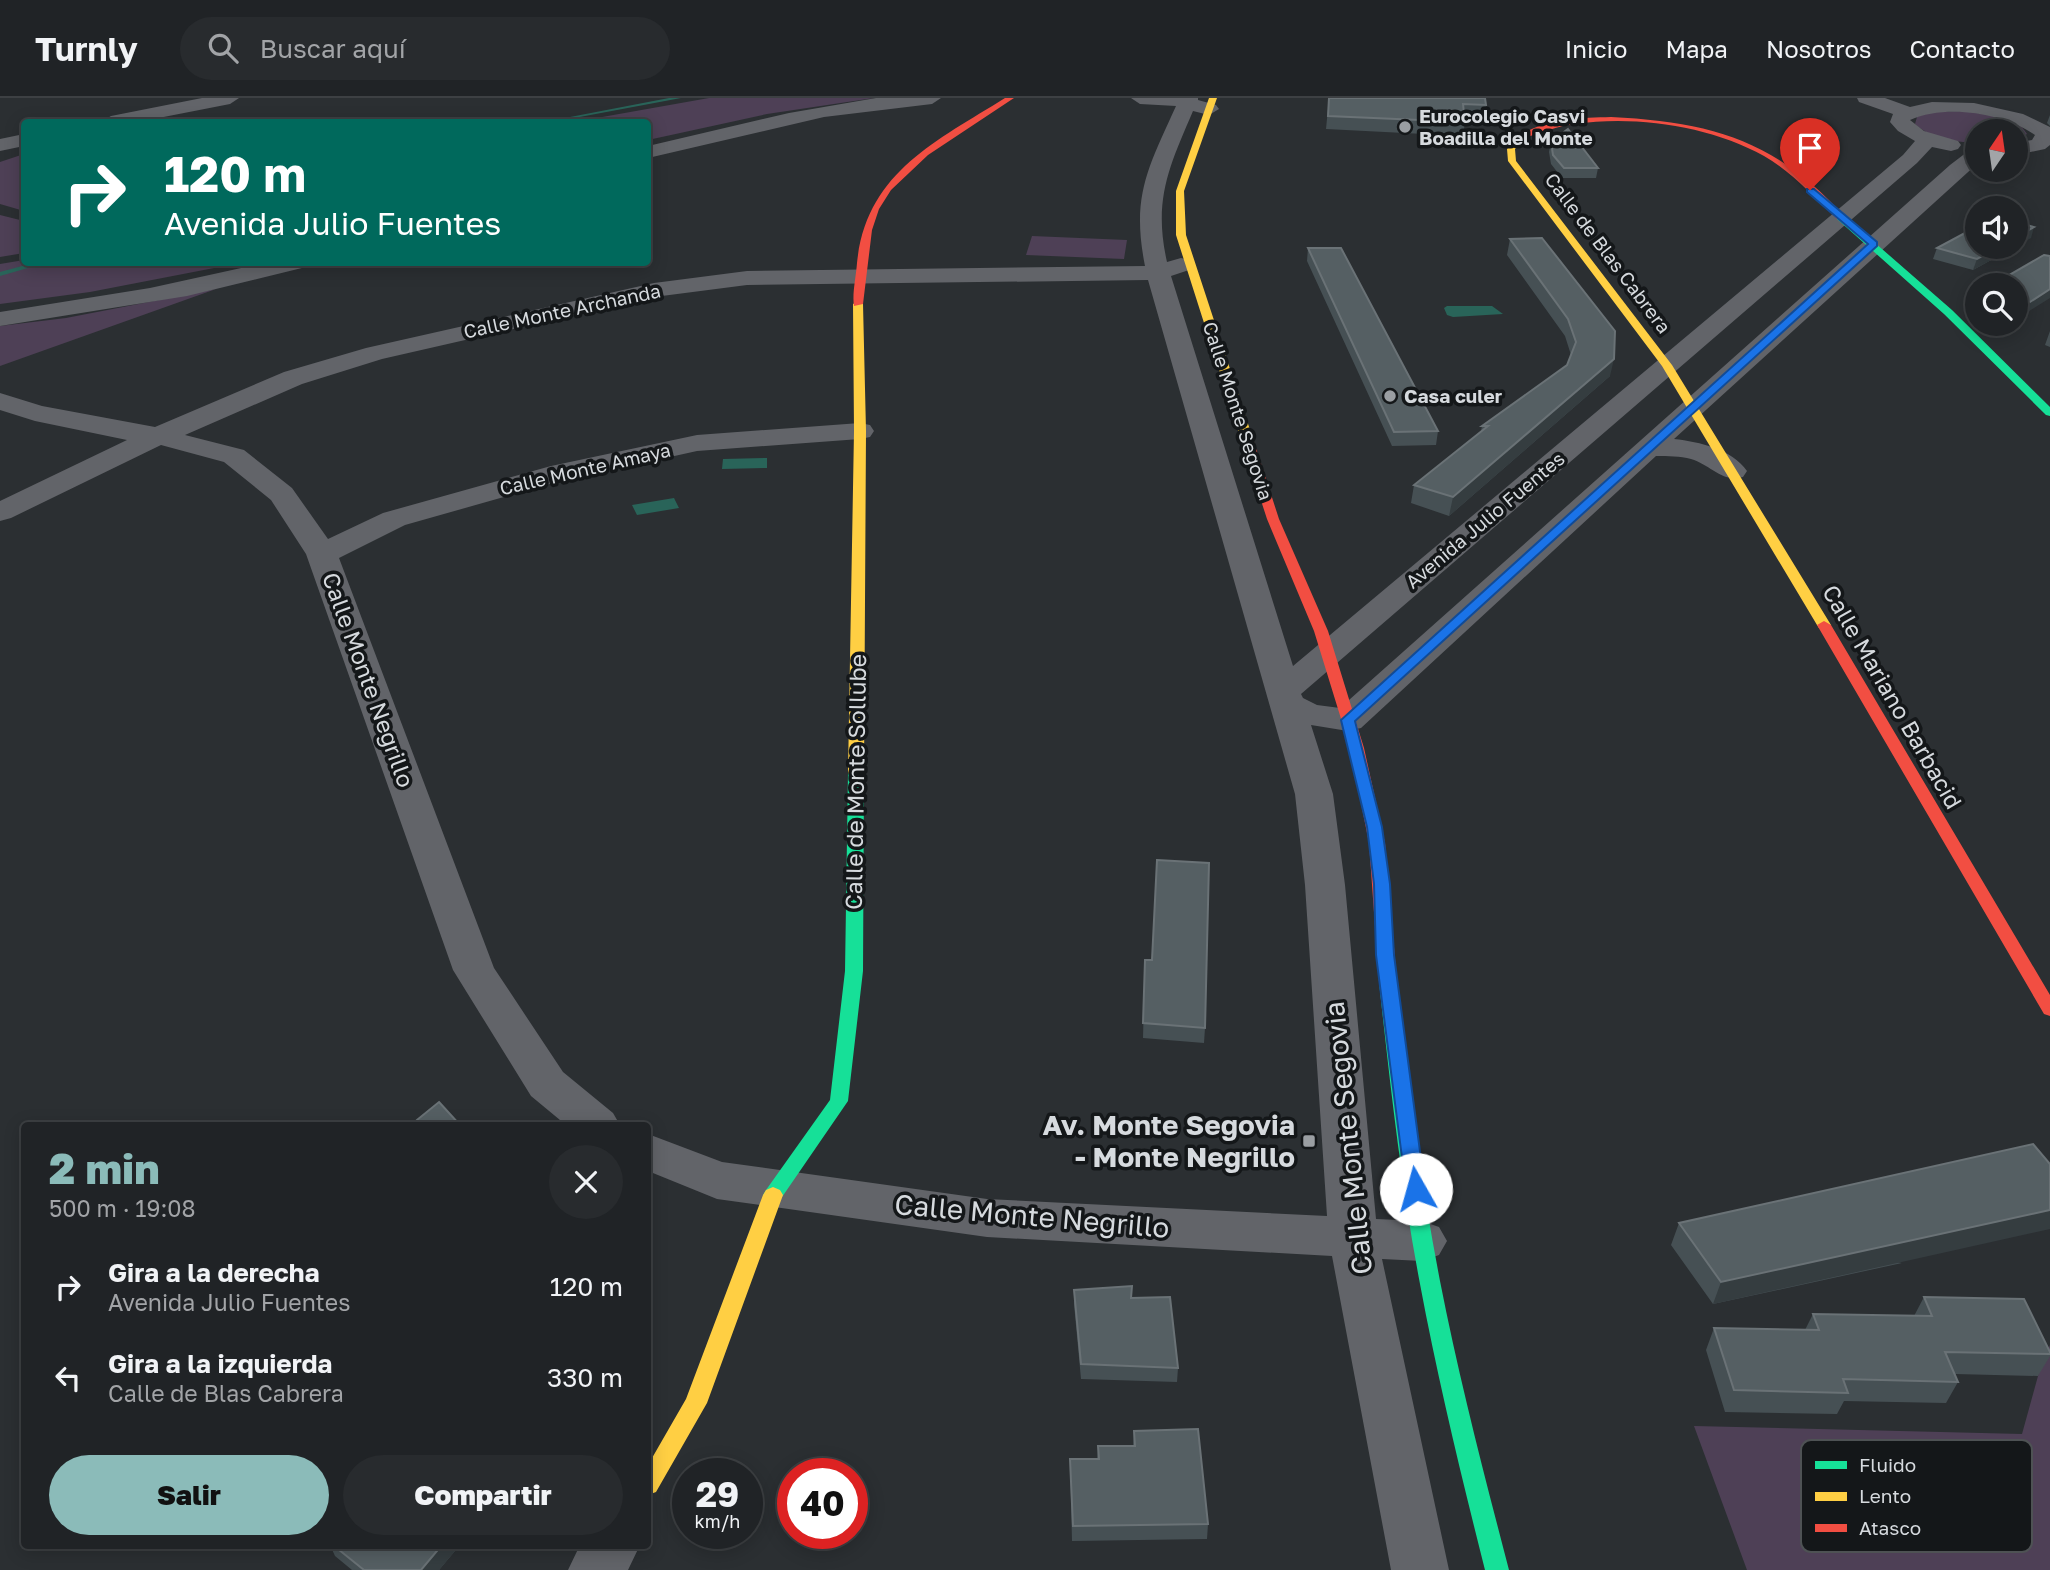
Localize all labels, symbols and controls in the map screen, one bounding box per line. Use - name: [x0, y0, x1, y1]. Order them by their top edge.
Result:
- search box: [180, 17, 670, 80]
- text: Turnly: [35, 29, 138, 68]
- icon: search: [204, 29, 242, 67]
- text: Buscar aquí: [260, 33, 406, 64]
- text: Inicio: [1565, 34, 1627, 63]
- text: Mapa: [1665, 34, 1728, 63]
- text: Nosotros: [1766, 34, 1872, 63]
- text: Contacto: [1910, 34, 2015, 63]
- place label: Eurocolegio Casvi Boadilla del Monte: [1419, 104, 1593, 149]
- pin: [1780, 118, 1840, 190]
- marker: Eurocolegio Casvi Boadilla del Monte: [1397, 119, 1413, 135]
- north arrow: [1965, 119, 2028, 182]
- map controls: [1965, 119, 2028, 336]
- icon: arrive: [1791, 129, 1829, 167]
- text: 120 m: [164, 144, 306, 203]
- icon: right: [49, 147, 140, 238]
- street label: Calle de Blas Cabrera: [1541, 168, 1676, 337]
- button: sound: [1965, 196, 2028, 259]
- text: Avenida Julio Fuentes: [164, 204, 501, 242]
- button: search: [1965, 273, 2028, 336]
- street label: Calle Monte Archanda: [461, 278, 663, 343]
- street label: Calle Monte Segovia: [1199, 319, 1278, 503]
- place label: Casa culer: [1404, 384, 1503, 407]
- marker: Casa culer: [1382, 388, 1398, 404]
- street label: Calle Monte Amaya: [497, 438, 673, 499]
- street label: Avenida Julio Fuentes: [1401, 446, 1569, 593]
- street label: Calle Monte Negrillo: [317, 569, 421, 791]
- street label: Calle Mariano Barbacid: [1817, 579, 1969, 814]
- street label: Calle de Monte Sollube: [839, 654, 871, 910]
- street label: Calle Monte Segovia: [1317, 1000, 1378, 1276]
- place label: Av. Monte Segovia - Monte Negrillo: [1042, 1108, 1295, 1173]
- marker: Av. Monte Segovia - Monte Negrillo: [1301, 1133, 1317, 1149]
- text: 2 min: [49, 1143, 160, 1193]
- button: close: [549, 1145, 623, 1219]
- position arrow: [1379, 1152, 1453, 1226]
- street label: Calle Monte Negrillo: [893, 1187, 1171, 1244]
- text: 500 m · 19:08: [49, 1194, 196, 1222]
- text: Gira a la derecha: [108, 1257, 320, 1288]
- icon: right: [49, 1268, 87, 1306]
- text: 120 m: [550, 1271, 623, 1302]
- text: Avenida Julio Fuentes: [108, 1288, 350, 1316]
- text: Gira a la izquierda: [108, 1348, 332, 1379]
- icon: left: [49, 1359, 87, 1397]
- text: 330 m: [547, 1362, 623, 1393]
- text: Calle de Blas Cabrera: [108, 1379, 344, 1407]
- legend: [1801, 1440, 2032, 1552]
- text: Fluido: [1859, 1453, 1916, 1476]
- button: Salir: [49, 1455, 329, 1535]
- button: Compartir: [343, 1455, 623, 1535]
- speed limit sign: 40: [777, 1458, 868, 1549]
- text: 29: [696, 1473, 739, 1515]
- text: Lento: [1859, 1484, 1911, 1507]
- text: km/h: [695, 1510, 740, 1532]
- text: Atasco: [1859, 1516, 1921, 1539]

